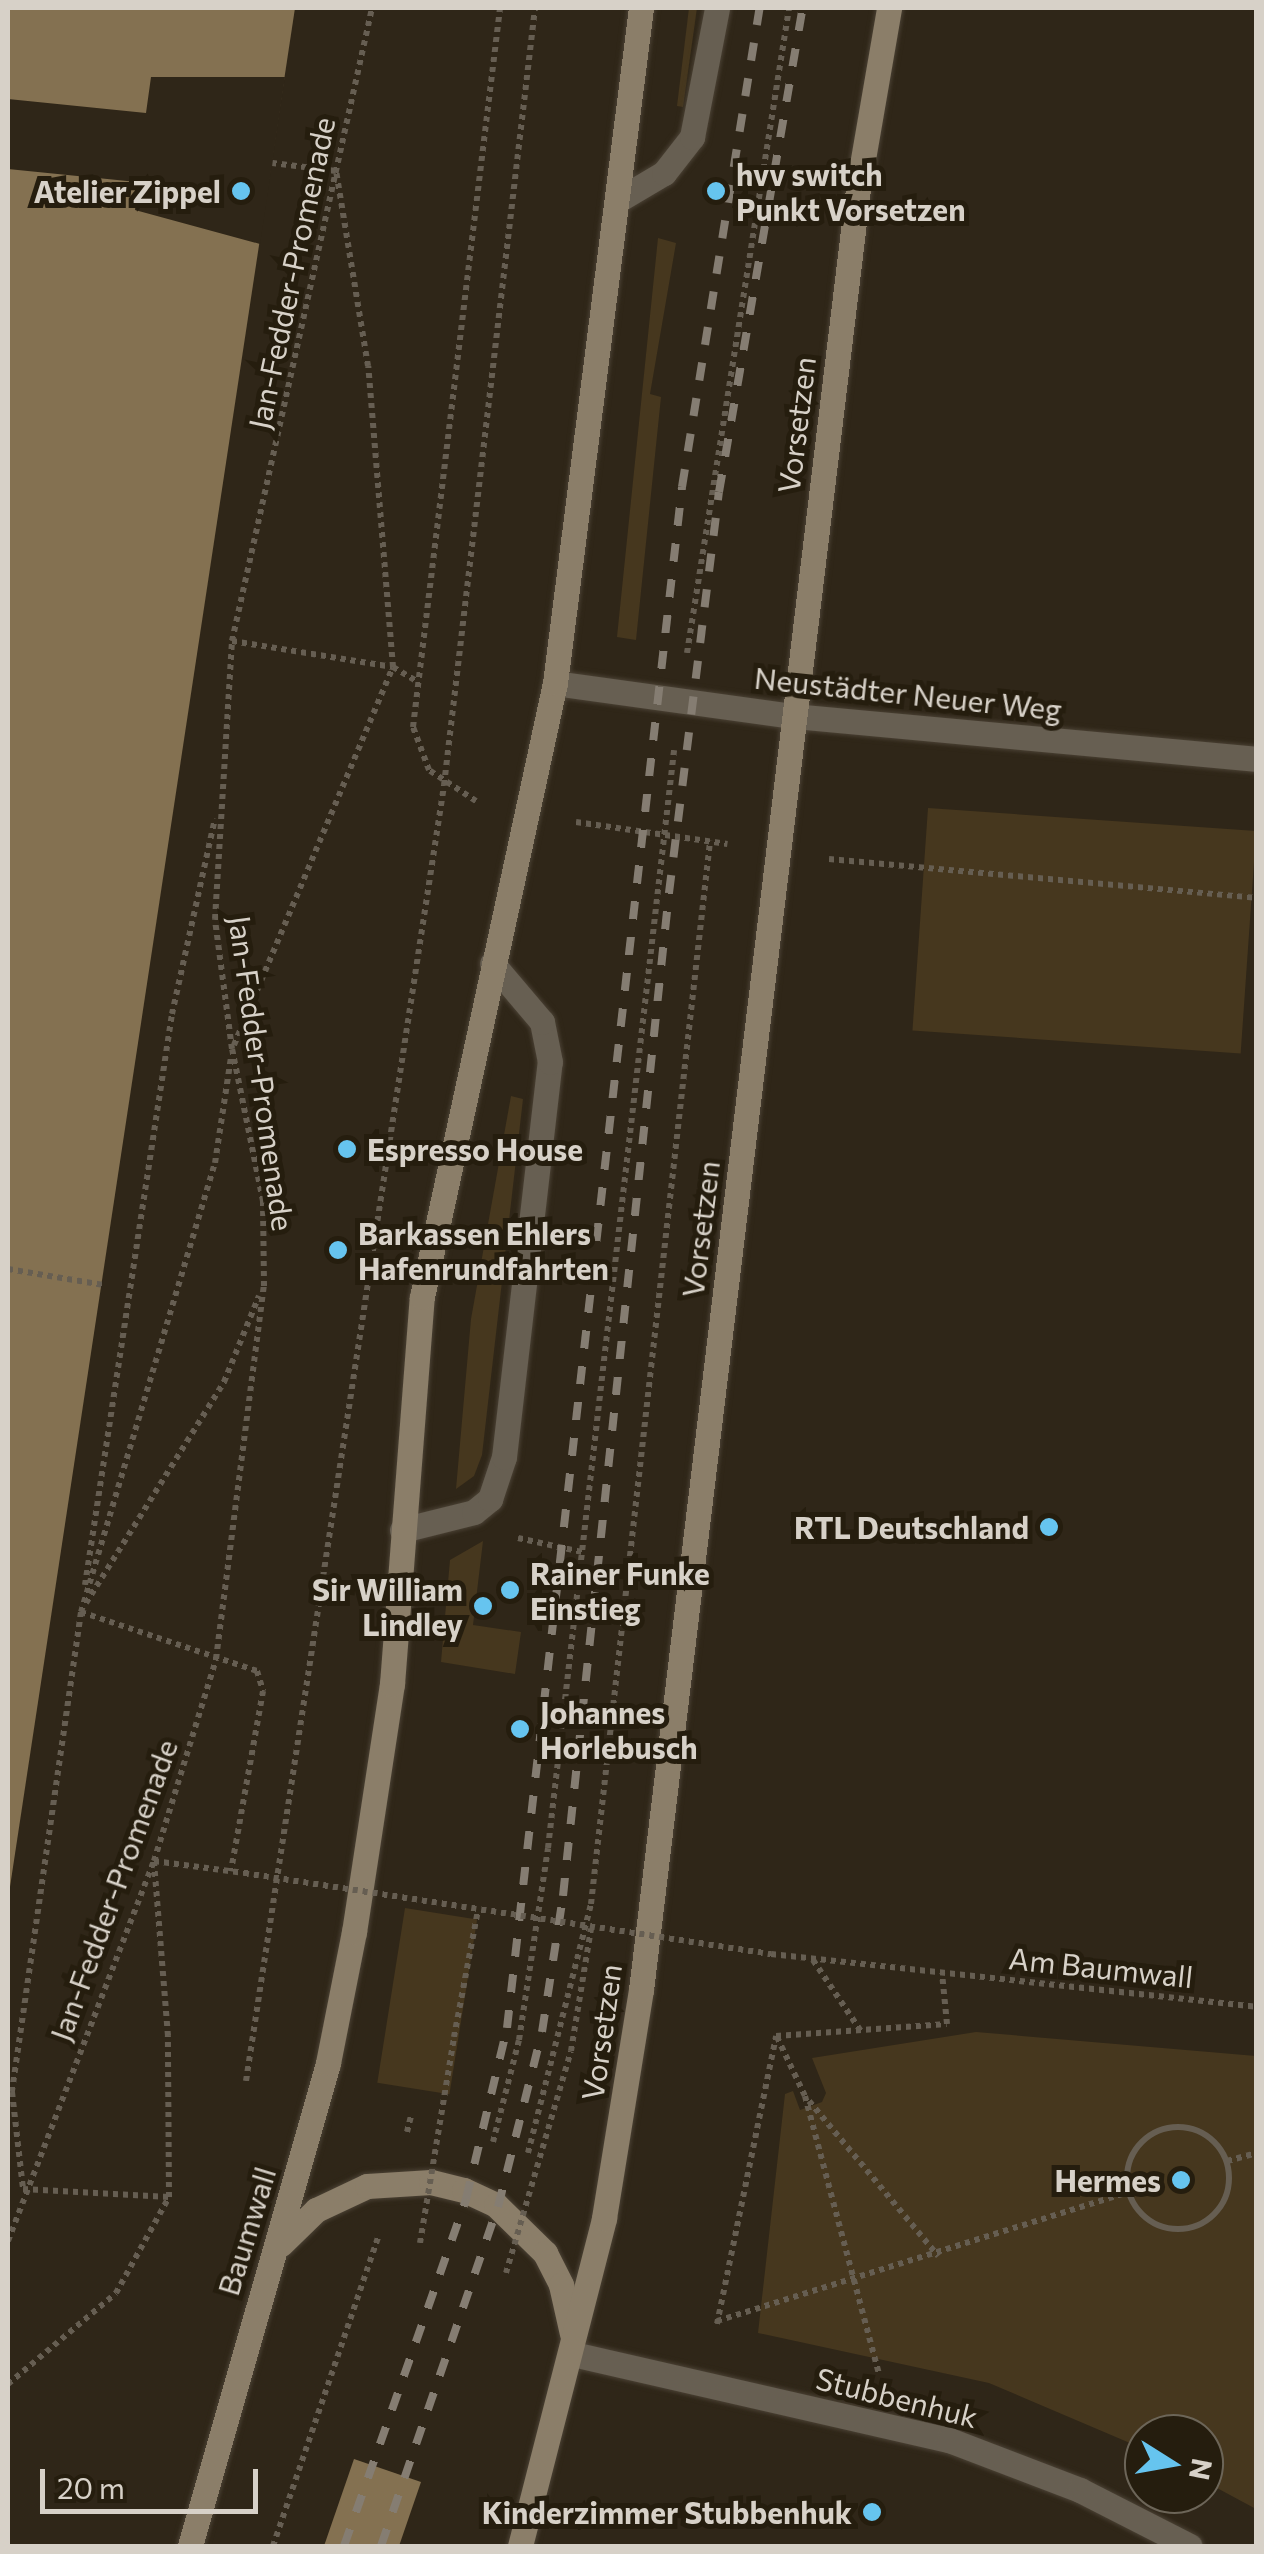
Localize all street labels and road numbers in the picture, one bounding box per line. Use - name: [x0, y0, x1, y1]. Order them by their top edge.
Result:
- street label: Jan-Fedder-Promenade: [240, 114, 342, 432]
- street label: Vorsetzen: [770, 355, 822, 495]
- street label: Neustädter Neuer Weg: [753, 659, 1063, 727]
- street label: Jan-Fedder-Promenade: [222, 913, 302, 1233]
- street label: Vorsetzen: [674, 1159, 726, 1299]
- street label: Jan-Fedder-Promenade: [42, 1734, 184, 2046]
- street label: Am Baumwall: [1007, 1939, 1195, 1995]
- street label: Vorsetzen: [574, 1961, 628, 2103]
- street label: Baumwall: [209, 2162, 283, 2300]
- street label: Stubbenhuk: [813, 2360, 981, 2434]

